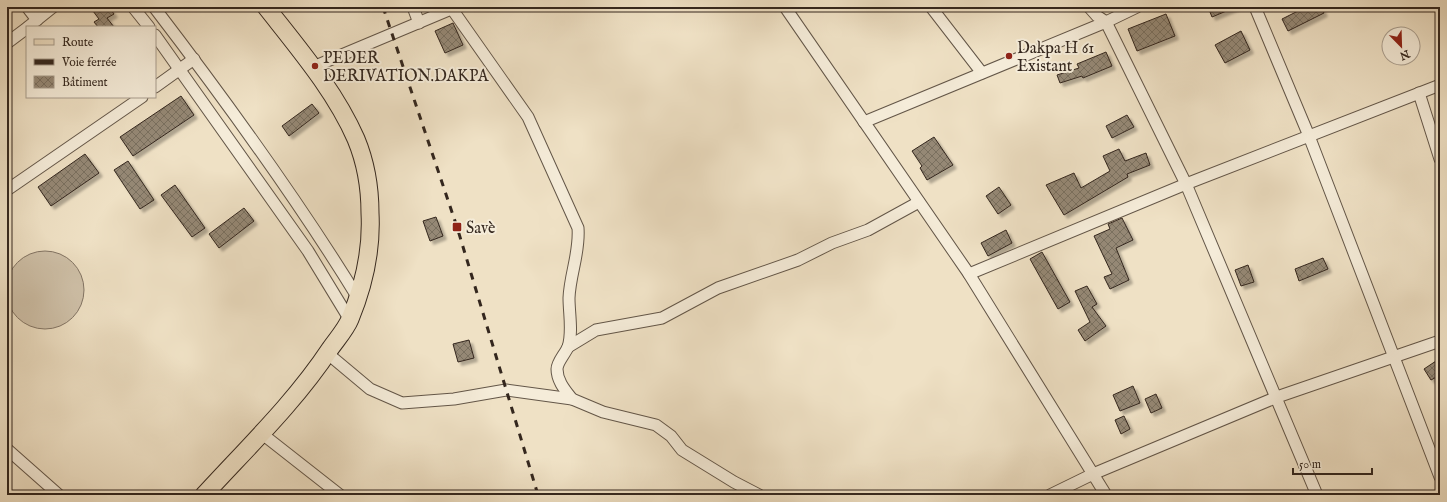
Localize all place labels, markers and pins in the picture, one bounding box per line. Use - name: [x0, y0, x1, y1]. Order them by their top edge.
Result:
- place label: Dakpa H 61 Existant: [1017, 39, 1094, 77]
- place label: PEDER DERIVATION.DAKPA: [323, 49, 490, 87]
- marker: Dakpa H 61 Existant: [1004, 51, 1014, 61]
- marker: PEDER DERIVATION.DAKPA: [310, 61, 320, 71]
- place label: Savè: [466, 219, 495, 239]
- marker: Savè: [451, 221, 463, 233]

